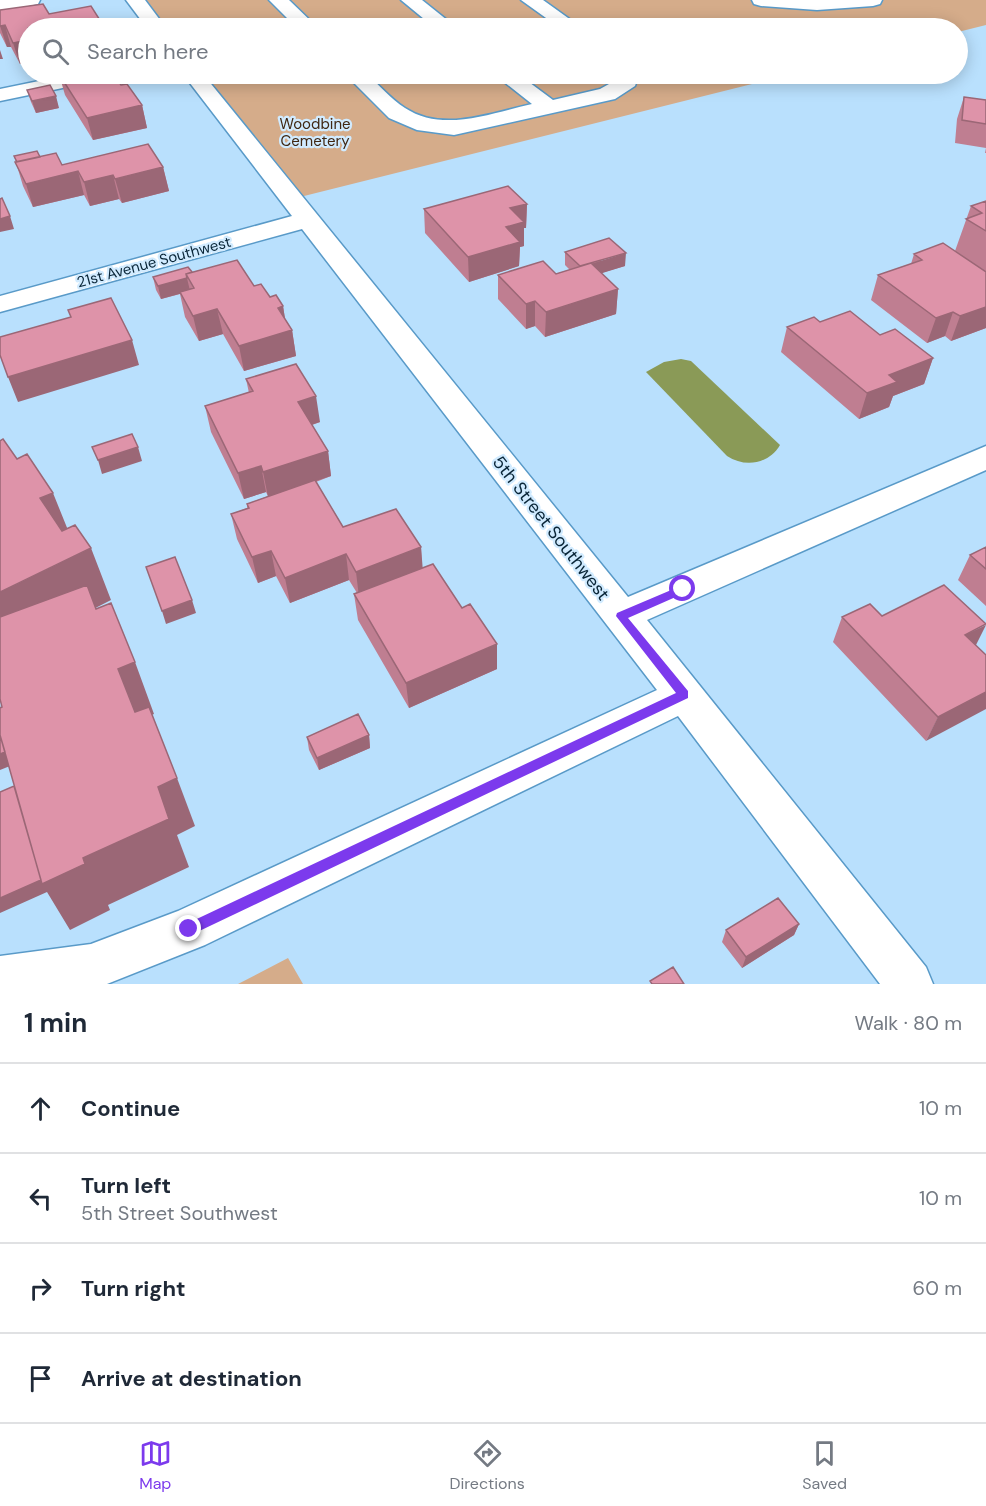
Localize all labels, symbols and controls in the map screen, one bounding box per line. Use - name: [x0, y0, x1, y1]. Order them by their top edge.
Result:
- search box: [18, 18, 968, 84]
- icon: search: [39, 35, 72, 68]
- text: Search here: [87, 37, 208, 66]
- park label: Woodbine Cemetery: [279, 114, 351, 151]
- street label: 21st Avenue Southwest: [75, 232, 233, 292]
- street label: 5th Street Southwest: [487, 451, 615, 605]
- route start: [669, 575, 695, 601]
- route end: [175, 915, 201, 941]
- text: 1 min: [24, 1006, 87, 1040]
- text: Walk · 80 m: [855, 1010, 962, 1036]
- icon: ahead: [24, 1092, 57, 1125]
- text: Continue: [81, 1094, 180, 1123]
- text: 10 m: [919, 1095, 962, 1121]
- text: Turn left: [81, 1171, 171, 1200]
- icon: left: [24, 1182, 57, 1215]
- text: 10 m: [919, 1185, 962, 1211]
- text: 5th Street Southwest: [81, 1200, 278, 1226]
- icon: right: [24, 1272, 57, 1305]
- text: Turn right: [81, 1274, 186, 1303]
- text: 60 m: [913, 1275, 962, 1301]
- icon: arrive: [24, 1362, 57, 1395]
- text: Arrive at destination: [81, 1364, 302, 1393]
- tab: Map: [139, 1437, 172, 1494]
- tab: Directions: [449, 1437, 525, 1494]
- tab: Saved: [802, 1437, 847, 1494]

